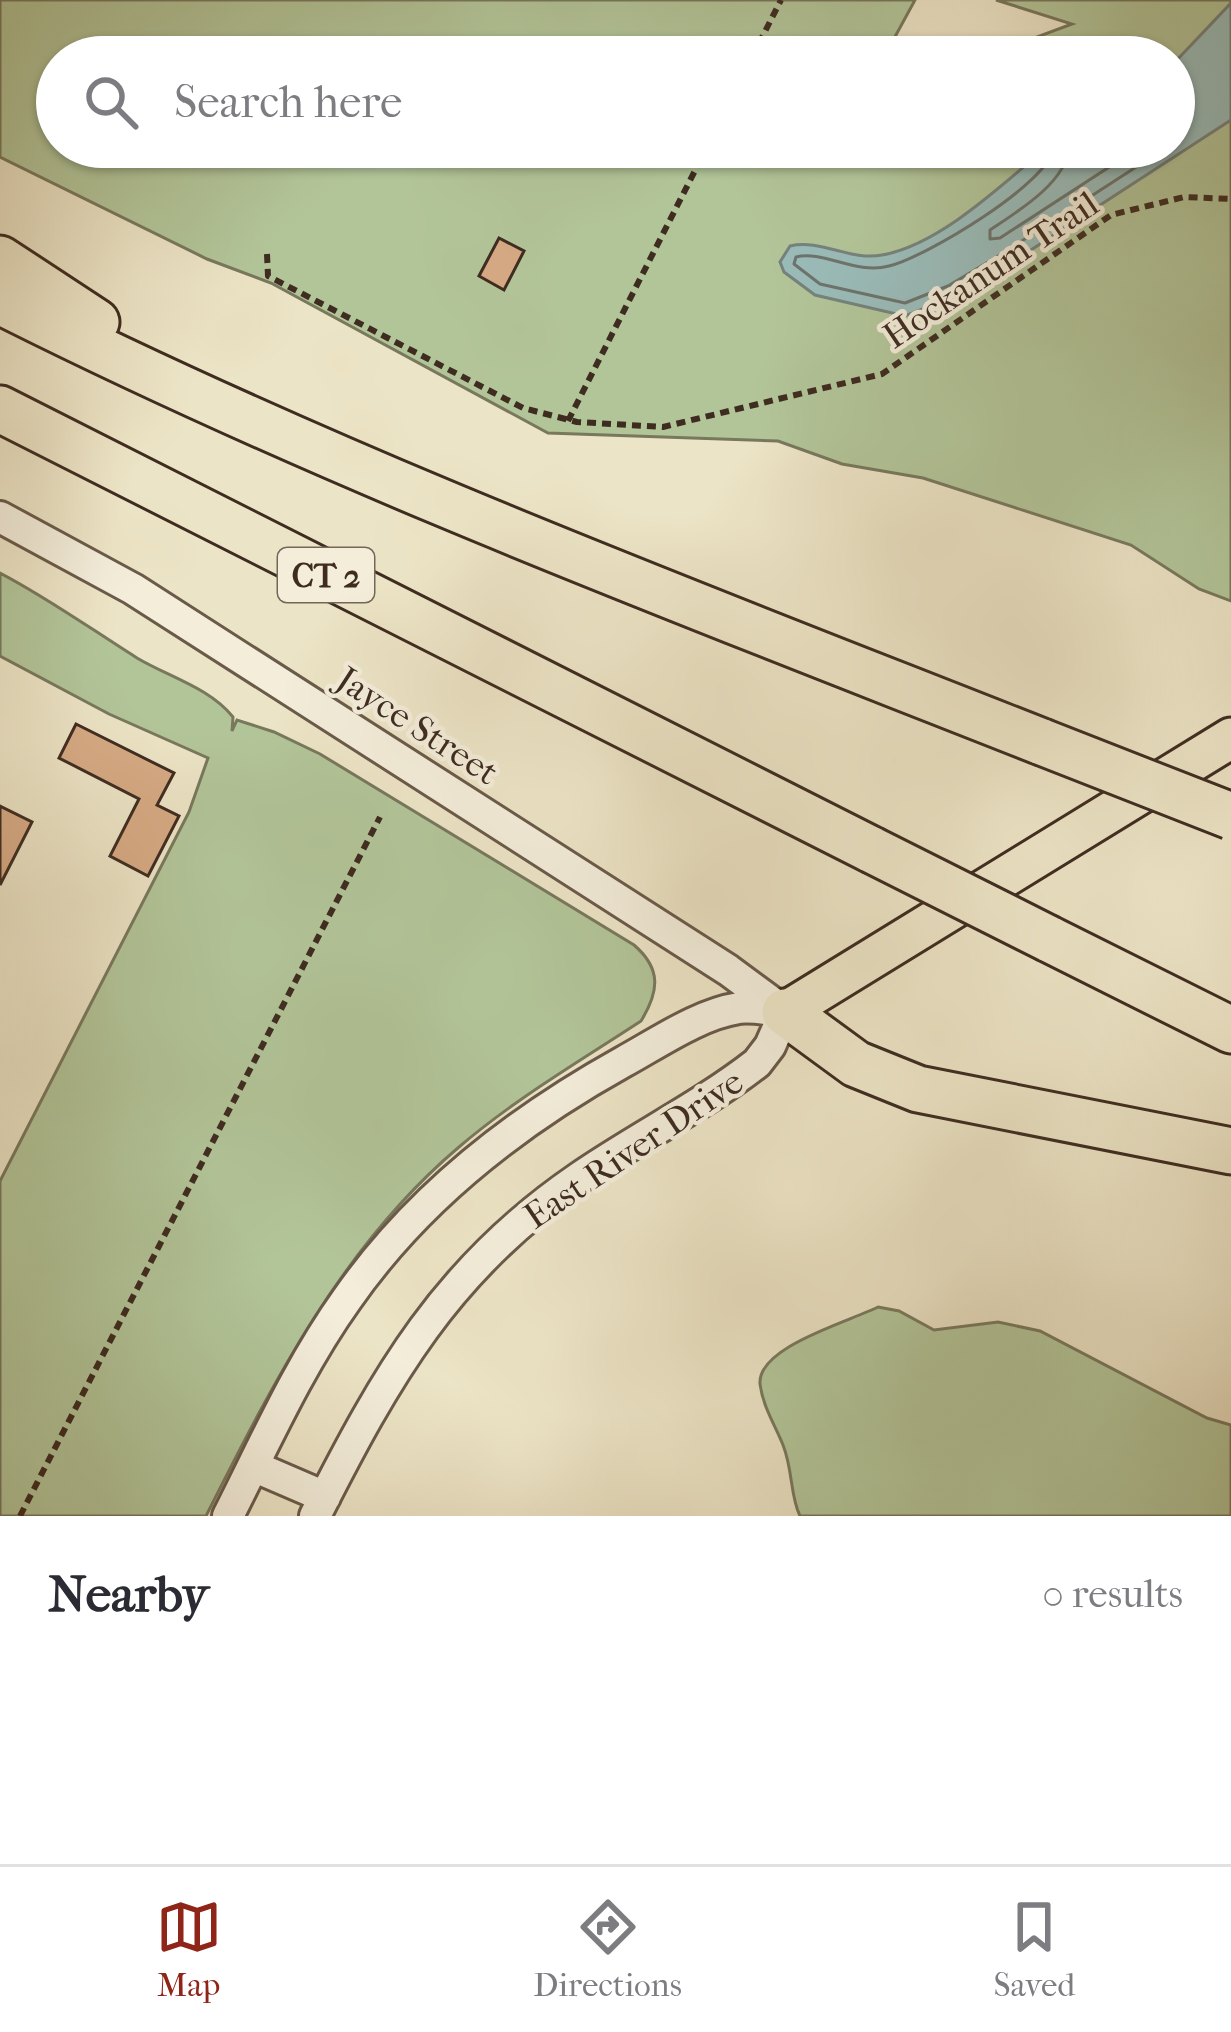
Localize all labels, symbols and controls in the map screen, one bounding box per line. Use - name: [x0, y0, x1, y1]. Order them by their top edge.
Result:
- search box: [36, 36, 1195, 168]
- icon: search: [78, 69, 144, 135]
- text: Search here: [174, 76, 402, 129]
- street label: Hockanum Trail: [875, 182, 1106, 357]
- road number: CT 2: [278, 548, 374, 602]
- street label: Jayce Street: [326, 657, 506, 794]
- street label: East River Drive: [516, 1060, 751, 1237]
- text: Nearby: [48, 1564, 209, 1624]
- text: 0 results: [1042, 1571, 1183, 1617]
- tab: Map: [156, 1894, 222, 2005]
- tab: Directions: [533, 1894, 682, 2005]
- tab: Saved: [993, 1894, 1075, 2005]

